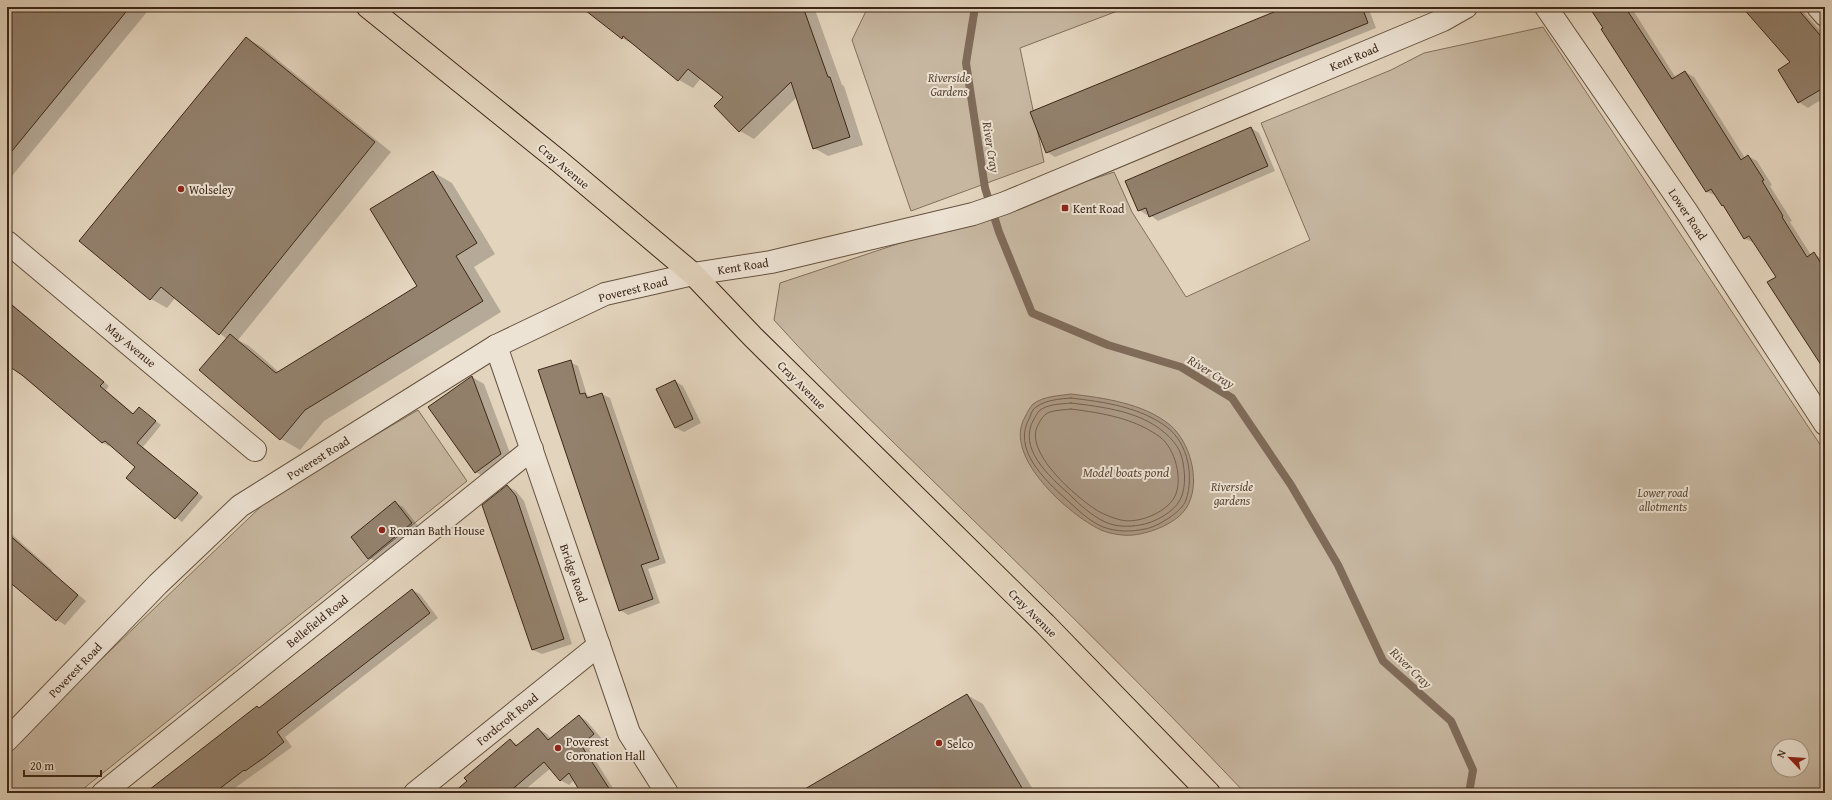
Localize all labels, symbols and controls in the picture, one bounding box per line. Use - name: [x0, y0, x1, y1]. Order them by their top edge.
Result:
- street label: Kent Road: [1327, 39, 1382, 75]
- park label: Riverside Gardens: [927, 69, 970, 100]
- water label: River Cray: [977, 119, 1004, 174]
- street label: Cray Avenue: [535, 139, 594, 193]
- place label: Wolseley: [189, 181, 234, 198]
- marker: Wolseley: [176, 184, 186, 194]
- street label: Lower Road: [1665, 185, 1712, 243]
- place label: Kent Road: [1073, 200, 1125, 217]
- marker: Kent Road: [1060, 203, 1070, 213]
- street label: Kent Road: [716, 253, 770, 278]
- street label: Poverest Road: [597, 272, 670, 306]
- street label: May Avenue: [102, 319, 160, 371]
- water label: River Cray: [1183, 350, 1238, 393]
- street label: Cray Avenue: [774, 357, 830, 413]
- street label: Poverest Road: [283, 432, 353, 484]
- water label: Model boats pond: [1083, 463, 1169, 482]
- park label: Riverside gardens: [1210, 478, 1253, 509]
- park label: Lower road allotments: [1637, 484, 1689, 515]
- place label: Roman Bath House: [390, 522, 485, 539]
- marker: Roman Bath House: [377, 525, 387, 535]
- street label: Bridge Road: [556, 541, 592, 605]
- street label: Cray Avenue: [1005, 585, 1061, 641]
- street label: Bellefield Road: [282, 590, 352, 651]
- street label: Poverest Road: [44, 638, 106, 701]
- water label: River Cray: [1385, 643, 1436, 693]
- street label: Fordcroft Road: [473, 688, 542, 749]
- place label: Poverest Coronation Hall: [566, 733, 646, 764]
- place label: Selco: [947, 735, 973, 752]
- marker: Selco: [934, 738, 944, 748]
- north arrow: [1770, 738, 1810, 778]
- marker: Poverest Coronation Hall: [553, 743, 563, 753]
- text: N: [1772, 746, 1790, 760]
- scale bar: [24, 752, 101, 778]
- text: 20 m: [30, 757, 54, 774]

